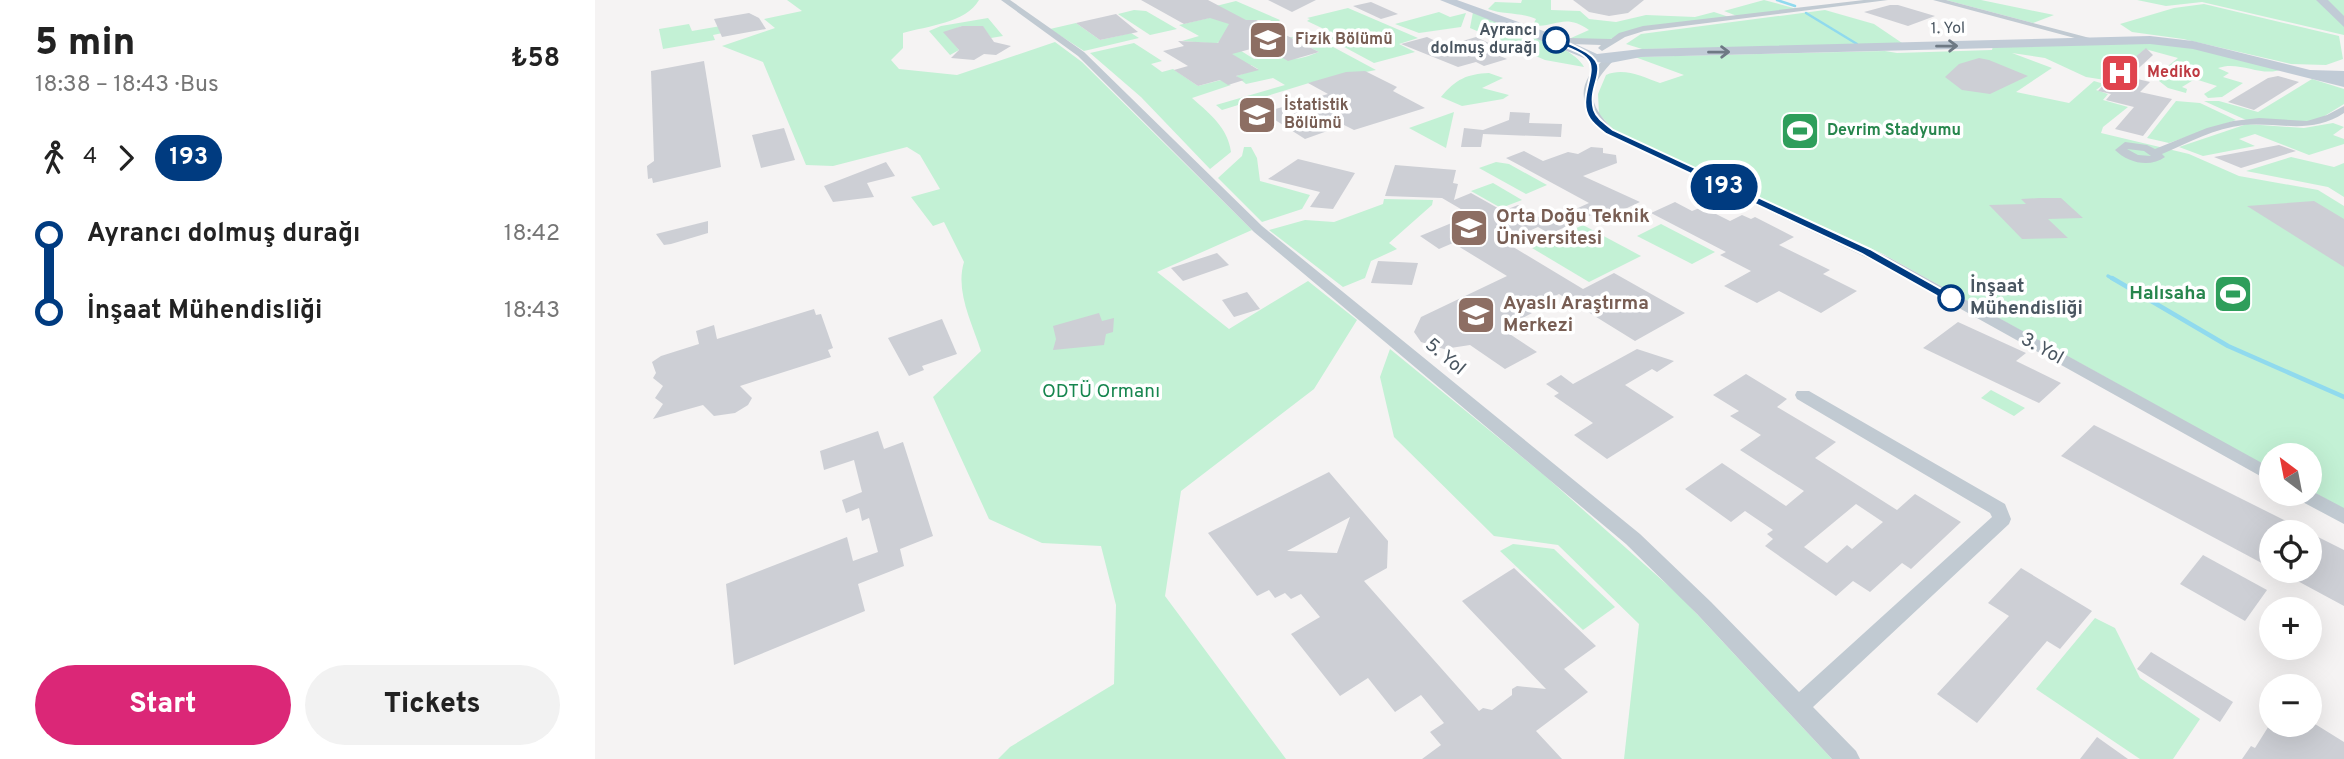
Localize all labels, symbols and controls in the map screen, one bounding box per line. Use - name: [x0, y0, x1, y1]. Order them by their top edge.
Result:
- school or university icon: Fizik Bölümü: [1247, 19, 1289, 61]
- street label: 1. Yol: [1931, 19, 1965, 39]
- text: 5 min: [35, 20, 135, 69]
- place label: Ayrancı dolmuş durağı: [1431, 21, 1537, 59]
- marker: Ayrancı dolmuş durağı: [1543, 27, 1569, 53]
- place label: Fizik Bölümü: [1295, 30, 1393, 50]
- one-way arrow: [1935, 39, 1958, 53]
- text: ₺58: [511, 43, 560, 76]
- one-way arrow: [1708, 45, 1731, 59]
- hospital icon: Mediko: [2099, 52, 2141, 94]
- place label: Mediko: [2147, 63, 2201, 83]
- text: 18:38 – 18:43 · Bus: [35, 71, 219, 100]
- school or university icon: İstatistik Bölümü: [1236, 94, 1278, 136]
- place label: İstatistik Bölümü: [1284, 94, 1349, 134]
- sports icon: Devrim Stadyumu: [1779, 110, 1821, 152]
- place label: Devrim Stadyumu: [1827, 121, 1961, 141]
- icon: walk: [35, 139, 73, 177]
- icon: forward: [107, 139, 145, 177]
- text: 4: [83, 143, 97, 172]
- text: 193: [169, 143, 208, 173]
- line badge: 193: [1684, 164, 1764, 210]
- text: 193: [1705, 172, 1743, 202]
- place label: Orta Doğu Teknik Üniversitesi: [1496, 205, 1650, 251]
- school or university icon: Orta Doğu Teknik Üniversitesi: [1448, 207, 1490, 249]
- text: Ayrancı dolmuş durağı: [87, 218, 360, 251]
- text: 18:42: [504, 220, 560, 249]
- sports icon: Halısaha: [2212, 273, 2254, 315]
- place label: İnşaat Mühendisliği: [1970, 274, 2083, 321]
- place label: Halısaha: [2129, 282, 2206, 306]
- marker: İnşaat Mühendisliği: [1938, 285, 1964, 311]
- place label: Ayaslı Araştırma Merkezi: [1503, 292, 1649, 338]
- school or university icon: Ayaslı Araştırma Merkezi: [1455, 294, 1497, 336]
- text: İnşaat Mühendisliği: [87, 295, 322, 328]
- text: 18:43: [504, 297, 560, 326]
- street label: 3. Yol: [2016, 328, 2068, 370]
- street label: 5. Yol: [1420, 333, 1470, 381]
- park label: ODTÜ Ormanı: [1042, 379, 1160, 404]
- north arrow: [2259, 443, 2322, 506]
- map controls: [2259, 443, 2322, 737]
- button: locate: [2259, 520, 2322, 583]
- button: +: [2259, 597, 2322, 660]
- button: Start: [35, 665, 291, 745]
- button: Tickets: [305, 665, 560, 745]
- button: −: [2259, 674, 2322, 737]

